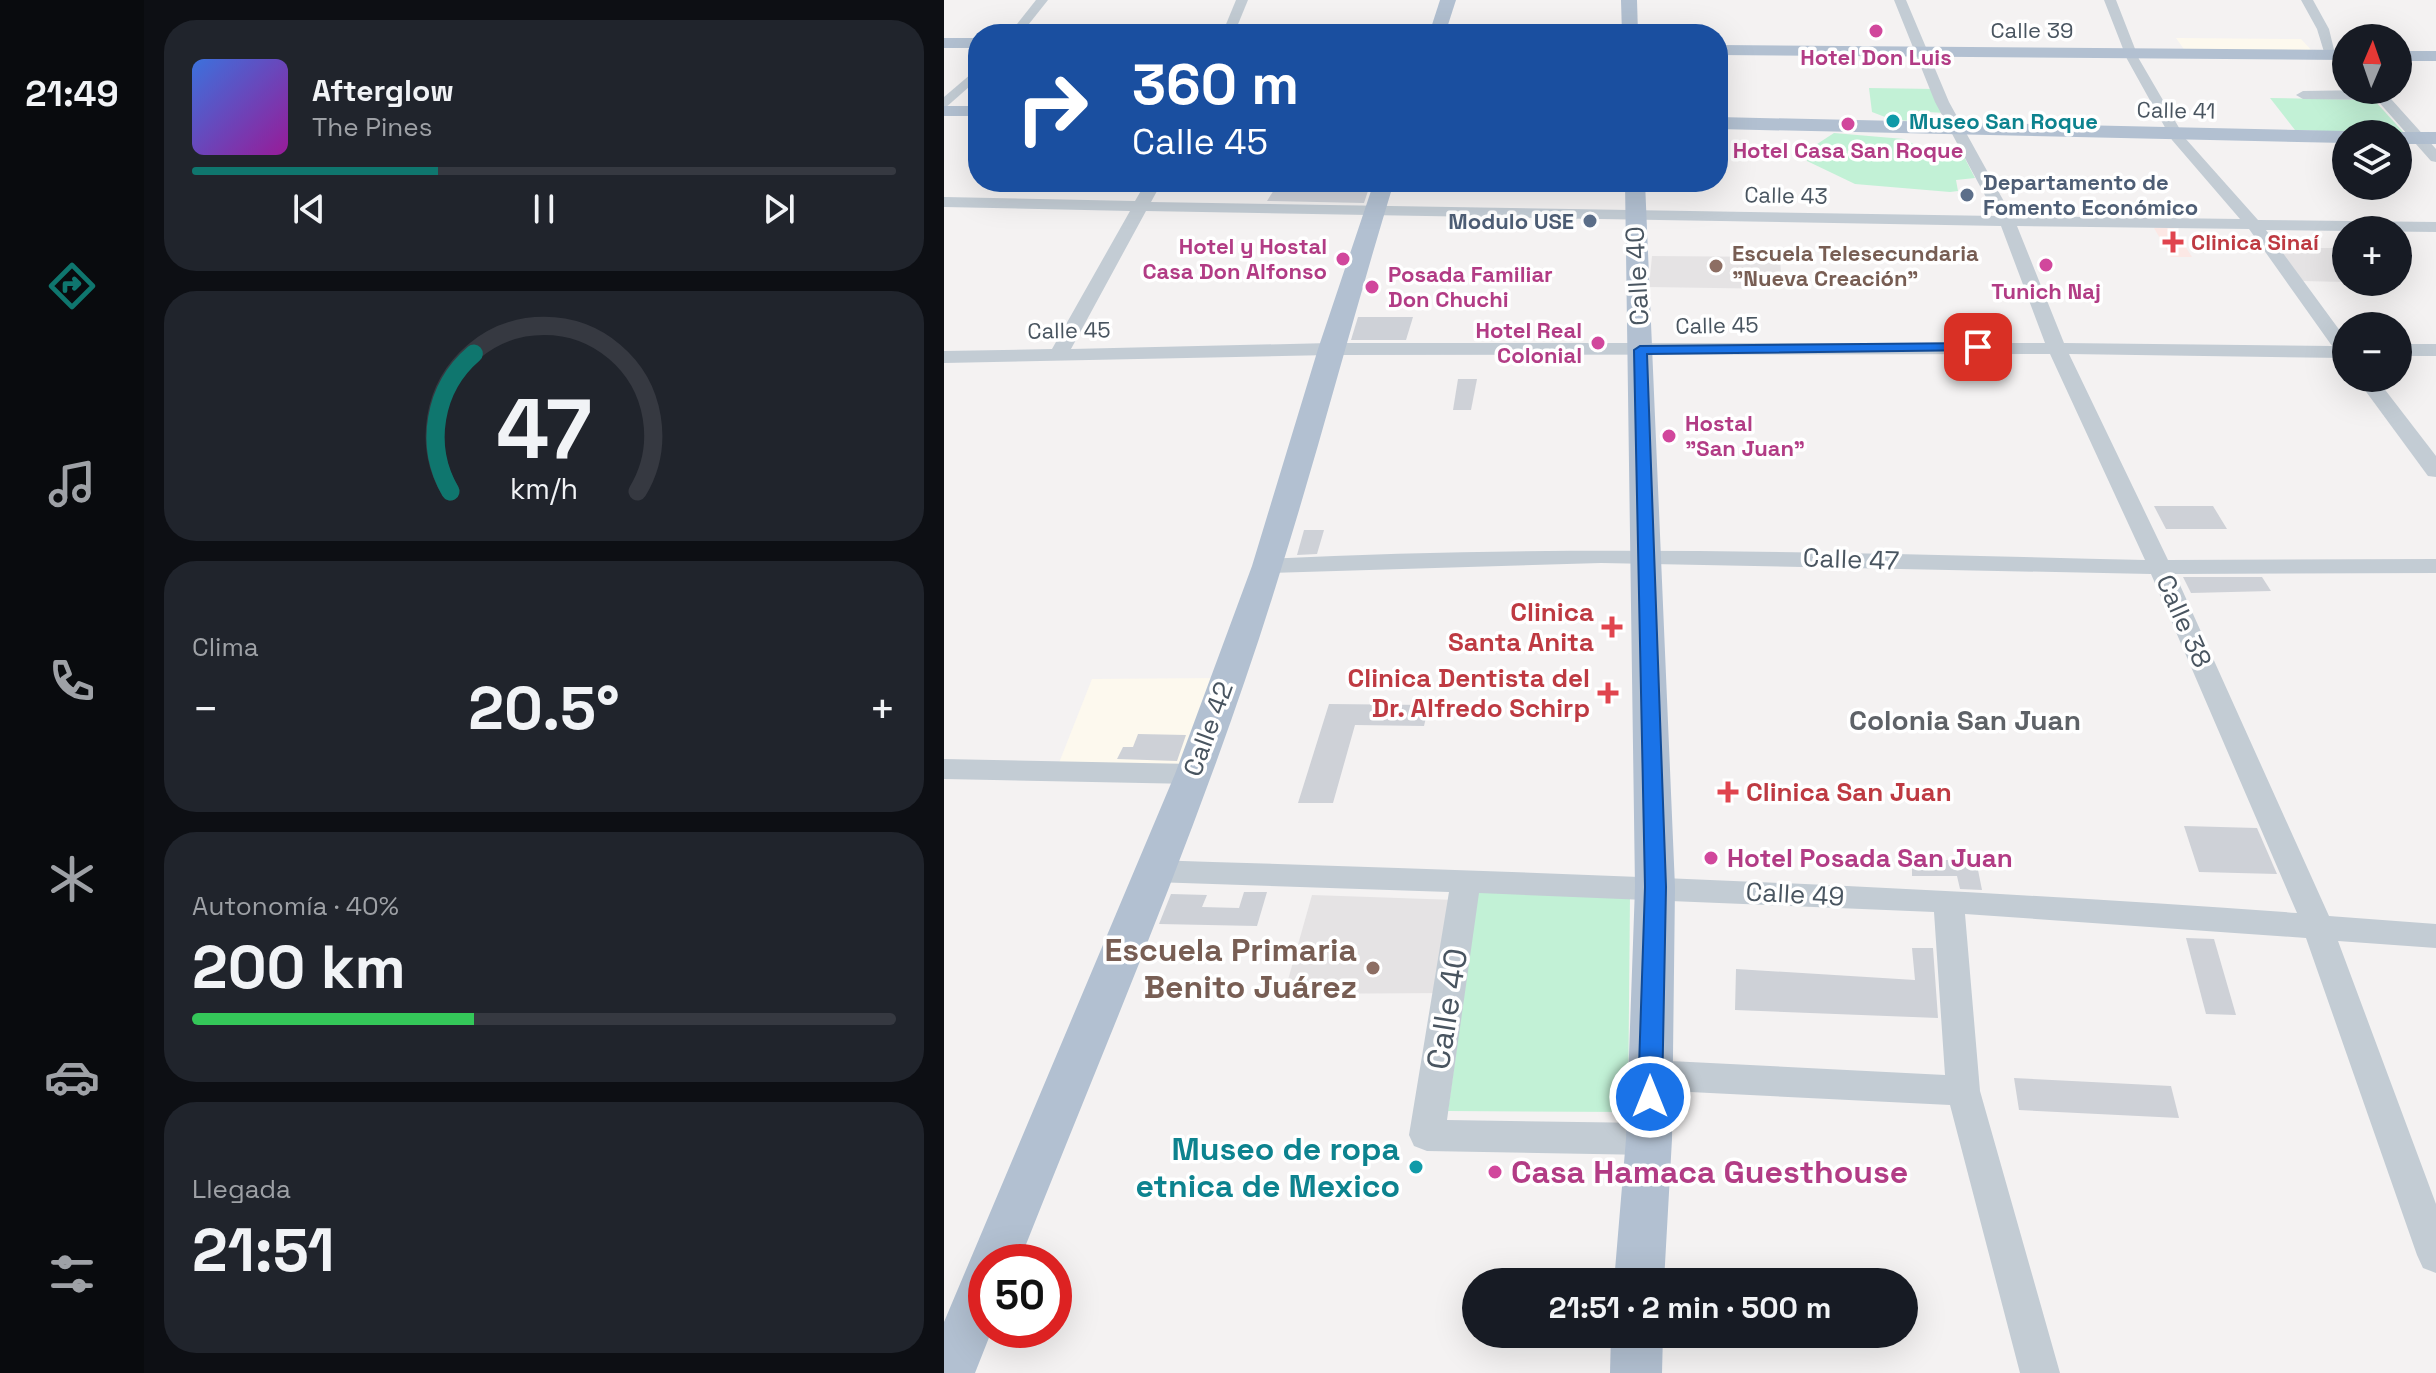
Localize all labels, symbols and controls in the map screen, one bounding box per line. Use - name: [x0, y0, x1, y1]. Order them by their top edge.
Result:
- street label: Calle 39: [1991, 16, 2073, 44]
- marker: Hotel Don Luis: [1867, 22, 1885, 40]
- north arrow: [2332, 24, 2412, 104]
- map controls: [2332, 24, 2412, 392]
- place label: Hotel Don Luis: [1800, 43, 1952, 71]
- text: 360 m: [1132, 49, 1299, 120]
- icon: right: [1000, 56, 1104, 160]
- text: 21:49: [25, 71, 119, 117]
- text: Afterglow: [312, 71, 454, 110]
- street label: Calle 41: [2136, 95, 2216, 125]
- place label: Museo San Roque: [1909, 107, 2098, 135]
- text: The Pines: [312, 110, 432, 144]
- marker: Museo San Roque: [1884, 112, 1902, 130]
- marker: Hotel Casa San Roque: [1839, 115, 1857, 133]
- text: Calle 45: [1132, 119, 1268, 165]
- button: layers: [2332, 120, 2412, 200]
- place label: Hotel Casa San Roque: [1733, 136, 1963, 164]
- place label: Departamento de Fomento Económico: [1983, 168, 2198, 221]
- street label: Calle 43: [1744, 180, 1828, 210]
- marker: Departamento de Fomento Económico: [1958, 186, 1976, 204]
- icon: previous: [287, 187, 331, 231]
- icon: pause: [522, 187, 566, 231]
- icon: next: [757, 187, 801, 231]
- place label: Modulo USE: [1448, 207, 1574, 235]
- marker: Modulo USE: [1581, 212, 1599, 230]
- button: +: [2332, 216, 2412, 296]
- street label: Calle 40: [1617, 225, 1657, 327]
- place label: Clinica Sinaí: [2191, 228, 2319, 256]
- marker: Clinica Sinaí: [2162, 231, 2184, 253]
- place label: Hotel y Hostal Casa Don Alfonso: [1142, 232, 1327, 285]
- place label: Escuela Telesecundaria "Nueva Creación": [1732, 239, 1979, 292]
- marker: Hotel y Hostal Casa Don Alfonso: [1334, 250, 1352, 268]
- marker: Tunich Naj: [2037, 256, 2055, 274]
- marker: Escuela Telesecundaria "Nueva Creación": [1707, 257, 1725, 275]
- icon: directions: [44, 258, 100, 314]
- place label: Posada Familiar Don Chuchi: [1388, 260, 1553, 313]
- place label: Tunich Naj: [1991, 277, 2101, 305]
- marker: Posada Familiar Don Chuchi: [1363, 278, 1381, 296]
- street label: Calle 45: [1675, 310, 1759, 340]
- button: −: [2332, 312, 2412, 392]
- pin: [1944, 313, 2012, 381]
- street label: Calle 45: [1027, 315, 1111, 345]
- place label: Hotel Real Colonial: [1476, 316, 1582, 369]
- icon: arrive: [1956, 325, 2000, 369]
- marker: Hotel Real Colonial: [1589, 334, 1607, 352]
- text: 47: [496, 375, 592, 481]
- place label: Hostal "San Juan": [1685, 409, 1805, 462]
- marker: Hostal "San Juan": [1660, 427, 1678, 445]
- icon: music: [44, 456, 100, 512]
- text: km/h: [510, 471, 578, 507]
- street label: Calle 47: [1802, 540, 1900, 578]
- street label: Calle 38: [2148, 569, 2220, 673]
- place label: Clinica Santa Anita: [1448, 595, 1594, 659]
- marker: Clinica Santa Anita: [1601, 616, 1623, 638]
- text: Clima: [192, 630, 259, 664]
- icon: phone: [44, 653, 100, 709]
- place label: Clinica Dentista del Dr. Alfredo Schirp: [1348, 661, 1590, 725]
- text: 20.5°: [468, 670, 620, 747]
- street label: Calle 42: [1175, 677, 1241, 781]
- text: −: [192, 681, 219, 737]
- text: +: [869, 681, 896, 737]
- marker: Clinica Dentista del Dr. Alfredo Schirp: [1597, 682, 1619, 704]
- district label: Colonia San Juan: [1849, 702, 2081, 738]
- place label: Clinica San Juan: [1746, 775, 1952, 809]
- marker: Clinica San Juan: [1717, 781, 1739, 803]
- place label: Hotel Posada San Juan: [1727, 841, 2013, 875]
- marker: Hotel Posada San Juan: [1702, 849, 1720, 867]
- icon: climate: [44, 851, 100, 907]
- street label: Calle 49: [1745, 874, 1845, 914]
- text: Autonomía · 40%: [192, 889, 399, 923]
- text: 200 km: [192, 929, 406, 1006]
- place label: Escuela Primaria Benito Juárez: [1104, 930, 1357, 1007]
- street label: Calle 40: [1418, 945, 1476, 1073]
- marker: Escuela Primaria Benito Juárez: [1364, 959, 1382, 977]
- icon: car: [44, 1049, 100, 1105]
- position arrow: [1608, 1055, 1692, 1139]
- place label: Museo de ropa etnica de Mexico: [1135, 1129, 1400, 1206]
- place label: Casa Hamaca Guesthouse: [1511, 1152, 1908, 1192]
- marker: Museo de ropa etnica de Mexico: [1407, 1158, 1425, 1176]
- marker: Casa Hamaca Guesthouse: [1486, 1163, 1504, 1181]
- text: Llegada: [192, 1172, 291, 1206]
- text: 21:51: [192, 1212, 335, 1289]
- speed limit sign: 50: [968, 1244, 1072, 1348]
- icon: filters: [44, 1246, 100, 1302]
- text: 21:51 · 2 min · 500 m: [1549, 1288, 1831, 1327]

